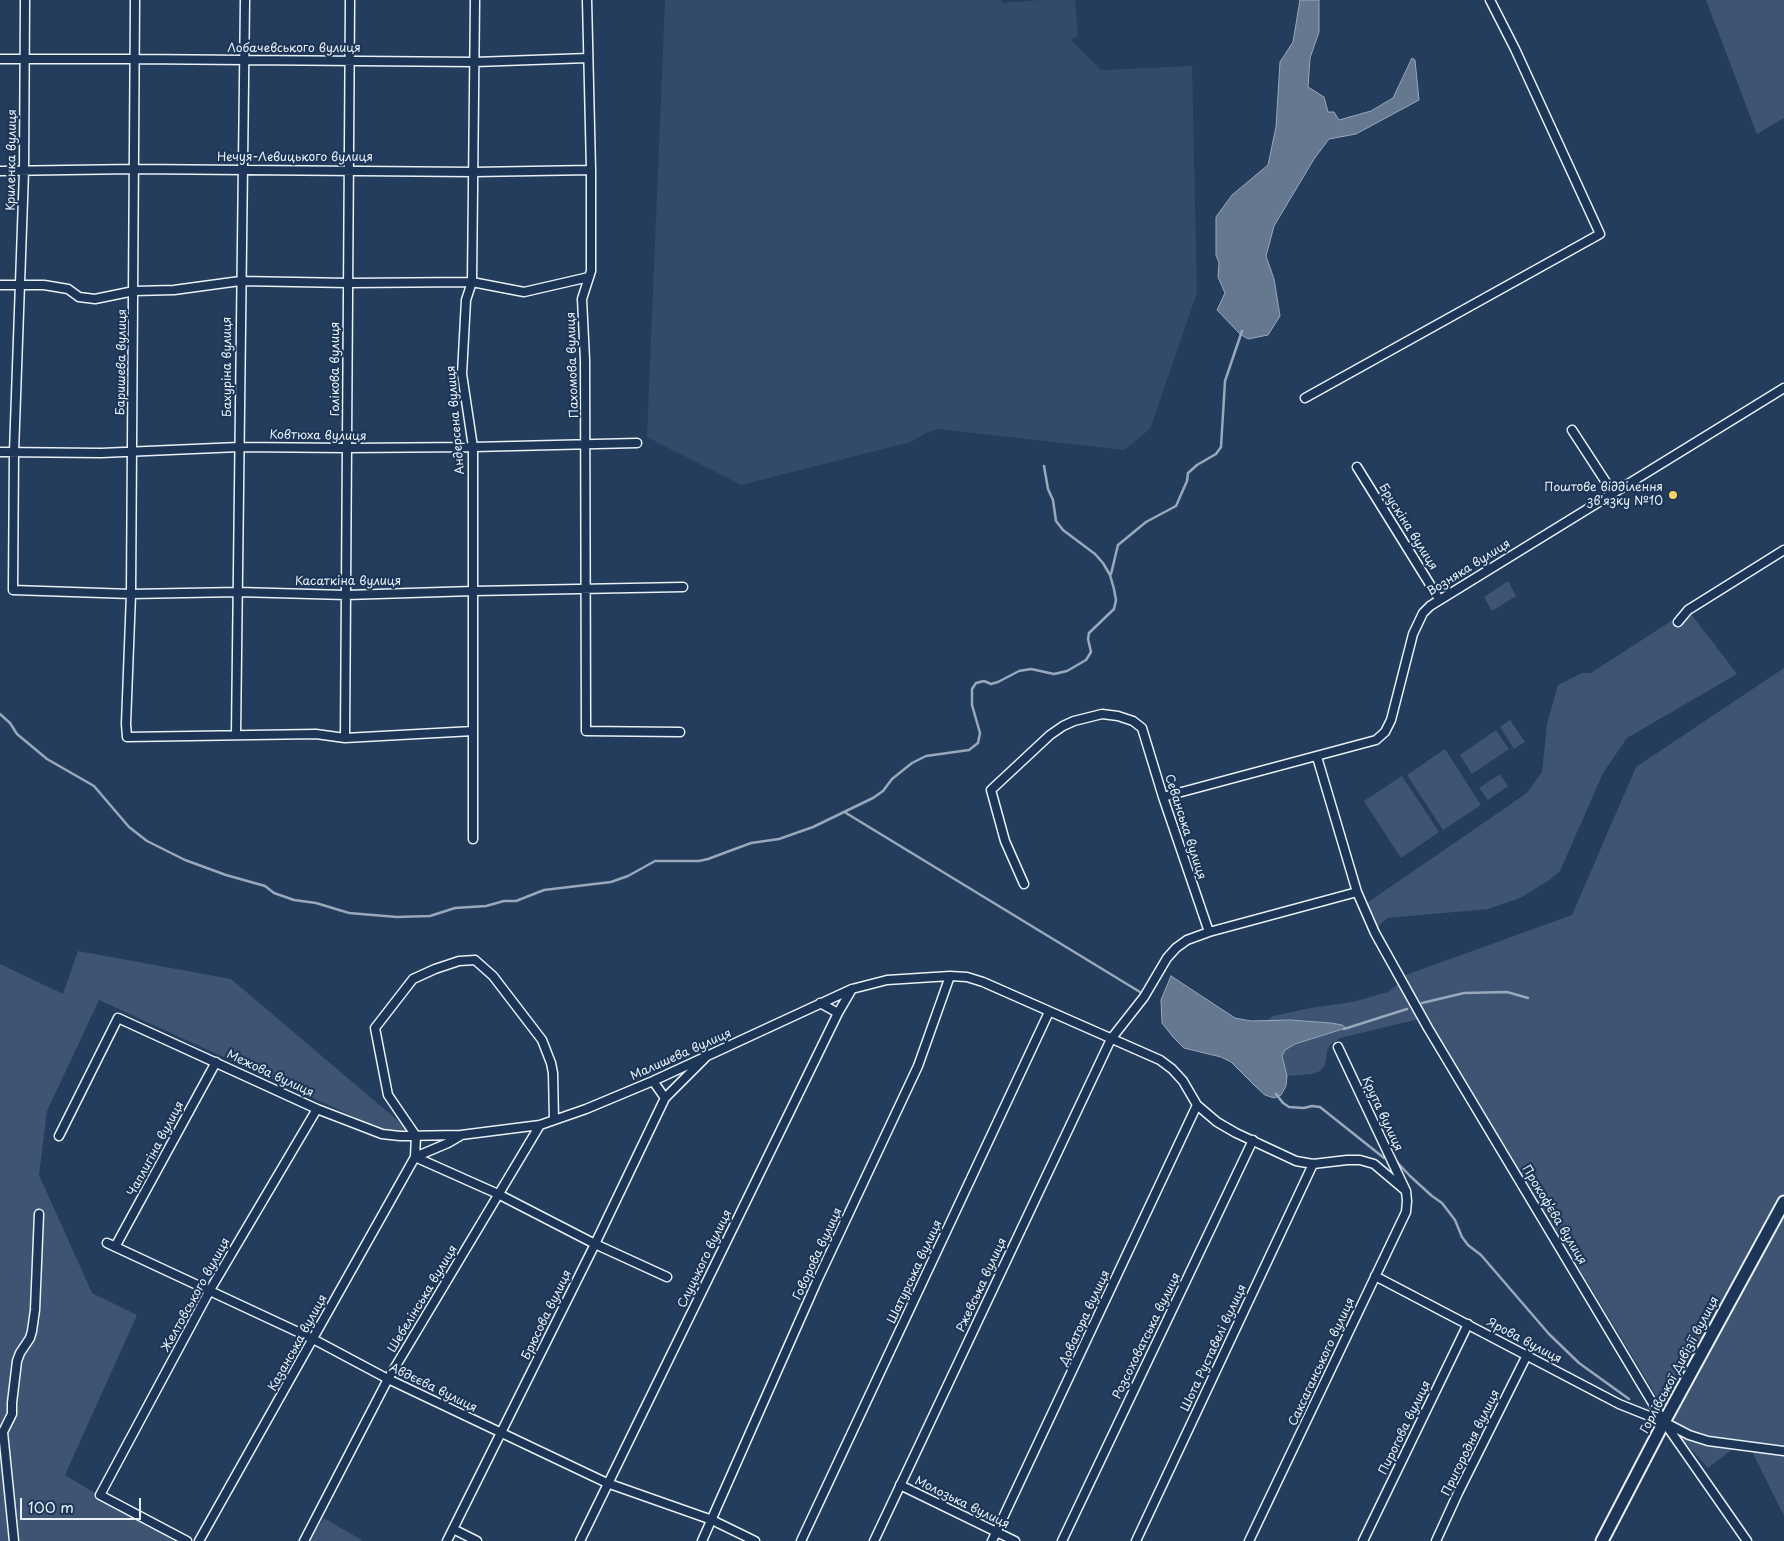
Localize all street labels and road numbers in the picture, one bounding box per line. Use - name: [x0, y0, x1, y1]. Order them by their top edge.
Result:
- street label: Лобачевського вулиця: [227, 42, 361, 56]
- street label: Криленка вулиця: [4, 109, 20, 211]
- street label: Нечуя-Левицького вулиця: [217, 151, 373, 165]
- street label: Баришева вулиця: [114, 309, 130, 415]
- street label: Пахомова вулиця: [564, 312, 582, 418]
- street label: Бахуріна вулиця: [221, 317, 235, 417]
- street label: Голікова вулиця: [329, 322, 343, 416]
- street label: Андерсена вулиця: [444, 365, 468, 475]
- street label: Ковтюха вулиця: [269, 428, 367, 444]
- street label: Брускіна вулиця: [1376, 481, 1440, 573]
- street label: Возняка вулиця: [1425, 537, 1513, 599]
- street label: Касаткіна вулиця: [295, 575, 401, 589]
- street label: Севанська вулиця: [1161, 773, 1209, 881]
- street label: Малишева вулиця: [628, 1026, 734, 1084]
- street label: Межова вулиця: [224, 1048, 316, 1100]
- street label: Крута вулиця: [1358, 1074, 1406, 1154]
- street label: Чаплигіна вулиця: [125, 1099, 187, 1199]
- street label: Прокоф’єва вулиця: [1519, 1163, 1589, 1267]
- street label: Говорова вулиця: [790, 1206, 846, 1302]
- street label: Слуцького вулиця: [675, 1208, 735, 1310]
- street label: Шатурська вулиця: [885, 1218, 945, 1326]
- street label: Желтовського вулиця: [159, 1236, 233, 1354]
- street label: Ржевська вулиця: [954, 1236, 1010, 1334]
- street label: Шебелінська вулиця: [385, 1243, 461, 1355]
- street label: Брюсова вулиця: [519, 1268, 575, 1362]
- street label: Доватора вулиця: [1057, 1268, 1113, 1368]
- street label: Розсоховатська вулиця: [1110, 1271, 1184, 1401]
- street label: Шота Руставелі вулиця: [1178, 1282, 1250, 1414]
- street label: Казанська вулиця: [265, 1292, 331, 1394]
- street label: Горлівської Дивізії вулиця: [1638, 1294, 1722, 1436]
- street label: Саксаганського вулиця: [1286, 1296, 1358, 1428]
- street label: Ярова вулиця: [1484, 1315, 1564, 1367]
- street label: Авдєєва вулиця: [387, 1361, 479, 1415]
- street label: Пирогова вулиця: [1376, 1379, 1434, 1477]
- street label: Пригородня вулиця: [1439, 1388, 1503, 1498]
- street label: Молозька вулиця: [912, 1474, 1012, 1532]

